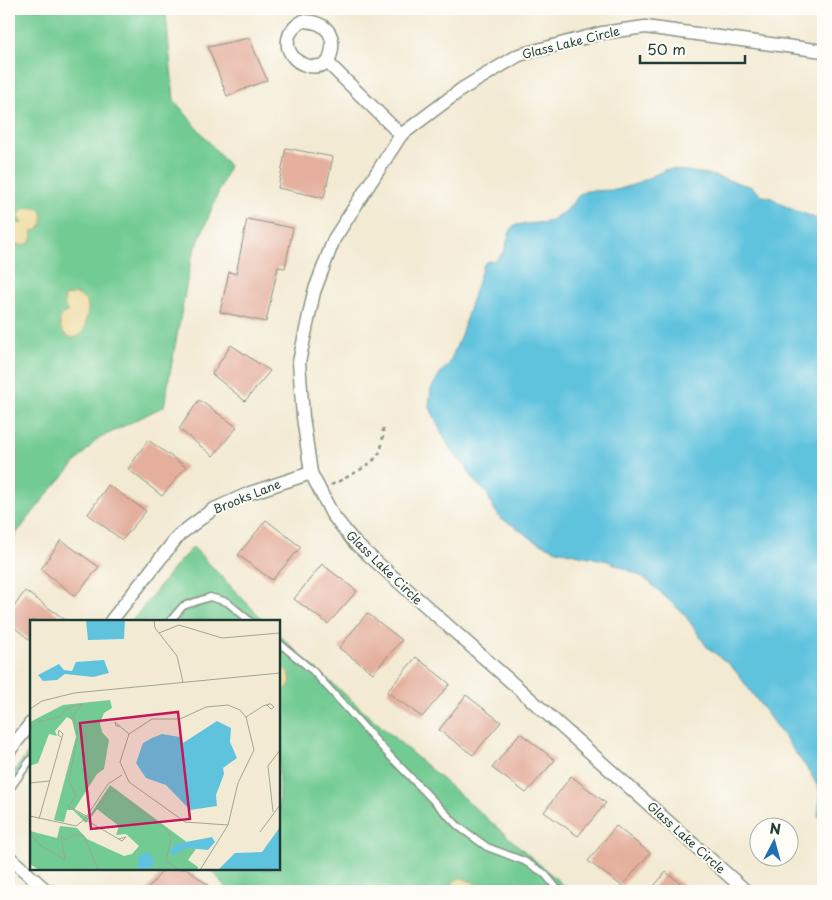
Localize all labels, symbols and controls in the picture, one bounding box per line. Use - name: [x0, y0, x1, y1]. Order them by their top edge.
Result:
- street label: Glass Lake Circle: [520, 21, 622, 63]
- scale bar: [640, 32, 744, 64]
- text: 50 m: [647, 37, 686, 60]
- street label: Brooks Lane: [210, 474, 283, 518]
- street label: Glass Lake Circle: [342, 526, 427, 609]
- inset map: [30, 620, 280, 870]
- street label: Glass Lake Circle: [644, 797, 730, 878]
- north arrow: [750, 818, 800, 868]
- text: N: [769, 818, 782, 840]

